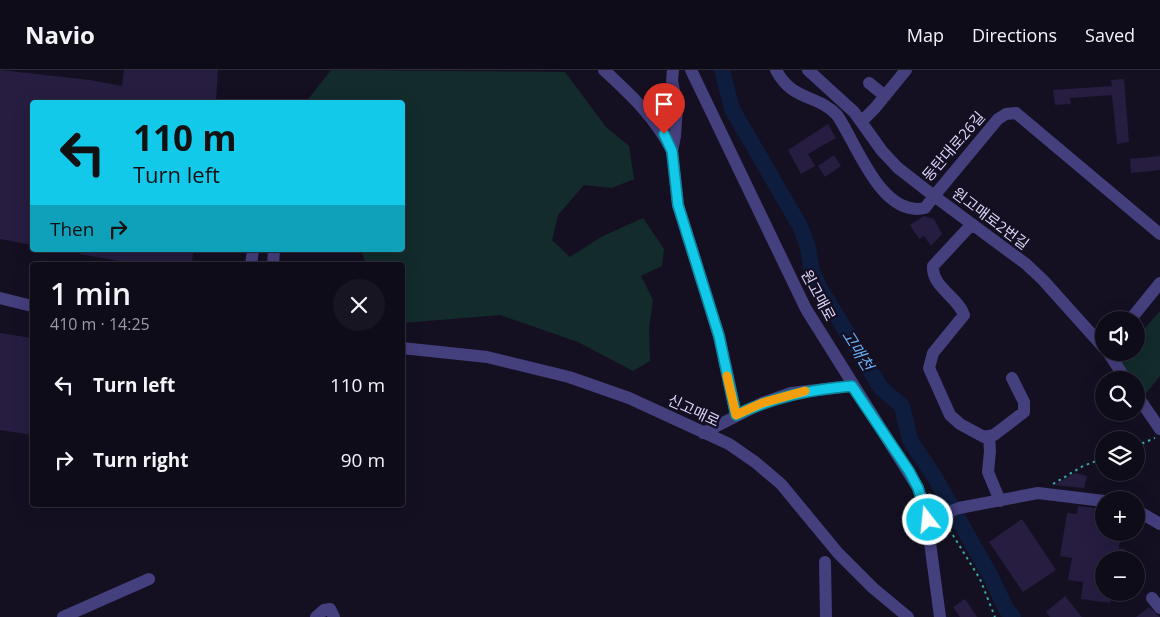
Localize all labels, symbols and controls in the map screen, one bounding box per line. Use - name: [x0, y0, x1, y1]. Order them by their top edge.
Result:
- text: Navio: [25, 18, 95, 51]
- text: Map: [907, 23, 944, 47]
- text: Directions: [972, 23, 1057, 47]
- text: Saved: [1085, 23, 1135, 47]
- pin: [643, 83, 685, 134]
- icon: arrive: [650, 90, 678, 118]
- street label: 동탄대로26길: [917, 107, 989, 185]
- text: 110 m: [133, 114, 237, 161]
- icon: left: [50, 120, 115, 185]
- text: Turn left: [133, 159, 220, 189]
- street label: 원고매로2번길: [948, 183, 1034, 253]
- icon: right: [104, 215, 132, 243]
- text: Then: [50, 216, 94, 242]
- street label: 원고매로: [797, 266, 841, 324]
- text: 1 min: [50, 273, 131, 314]
- button: close: [333, 279, 385, 331]
- map controls: [1095, 311, 1145, 601]
- button: sound: [1095, 311, 1145, 361]
- text: 410 m · 14:25: [50, 313, 150, 335]
- water label: 고매천: [837, 325, 880, 376]
- icon: left: [50, 371, 78, 399]
- button: search: [1095, 371, 1145, 421]
- text: Turn left: [93, 372, 175, 398]
- text: 110 m: [330, 372, 385, 398]
- street label: 신고매로: [665, 389, 723, 431]
- button: layers: [1095, 431, 1145, 481]
- icon: right: [50, 446, 78, 474]
- text: Turn right: [93, 447, 188, 473]
- text: 90 m: [341, 447, 385, 473]
- button: +: [1095, 491, 1145, 541]
- position arrow: [901, 493, 953, 545]
- button: −: [1095, 551, 1145, 601]

